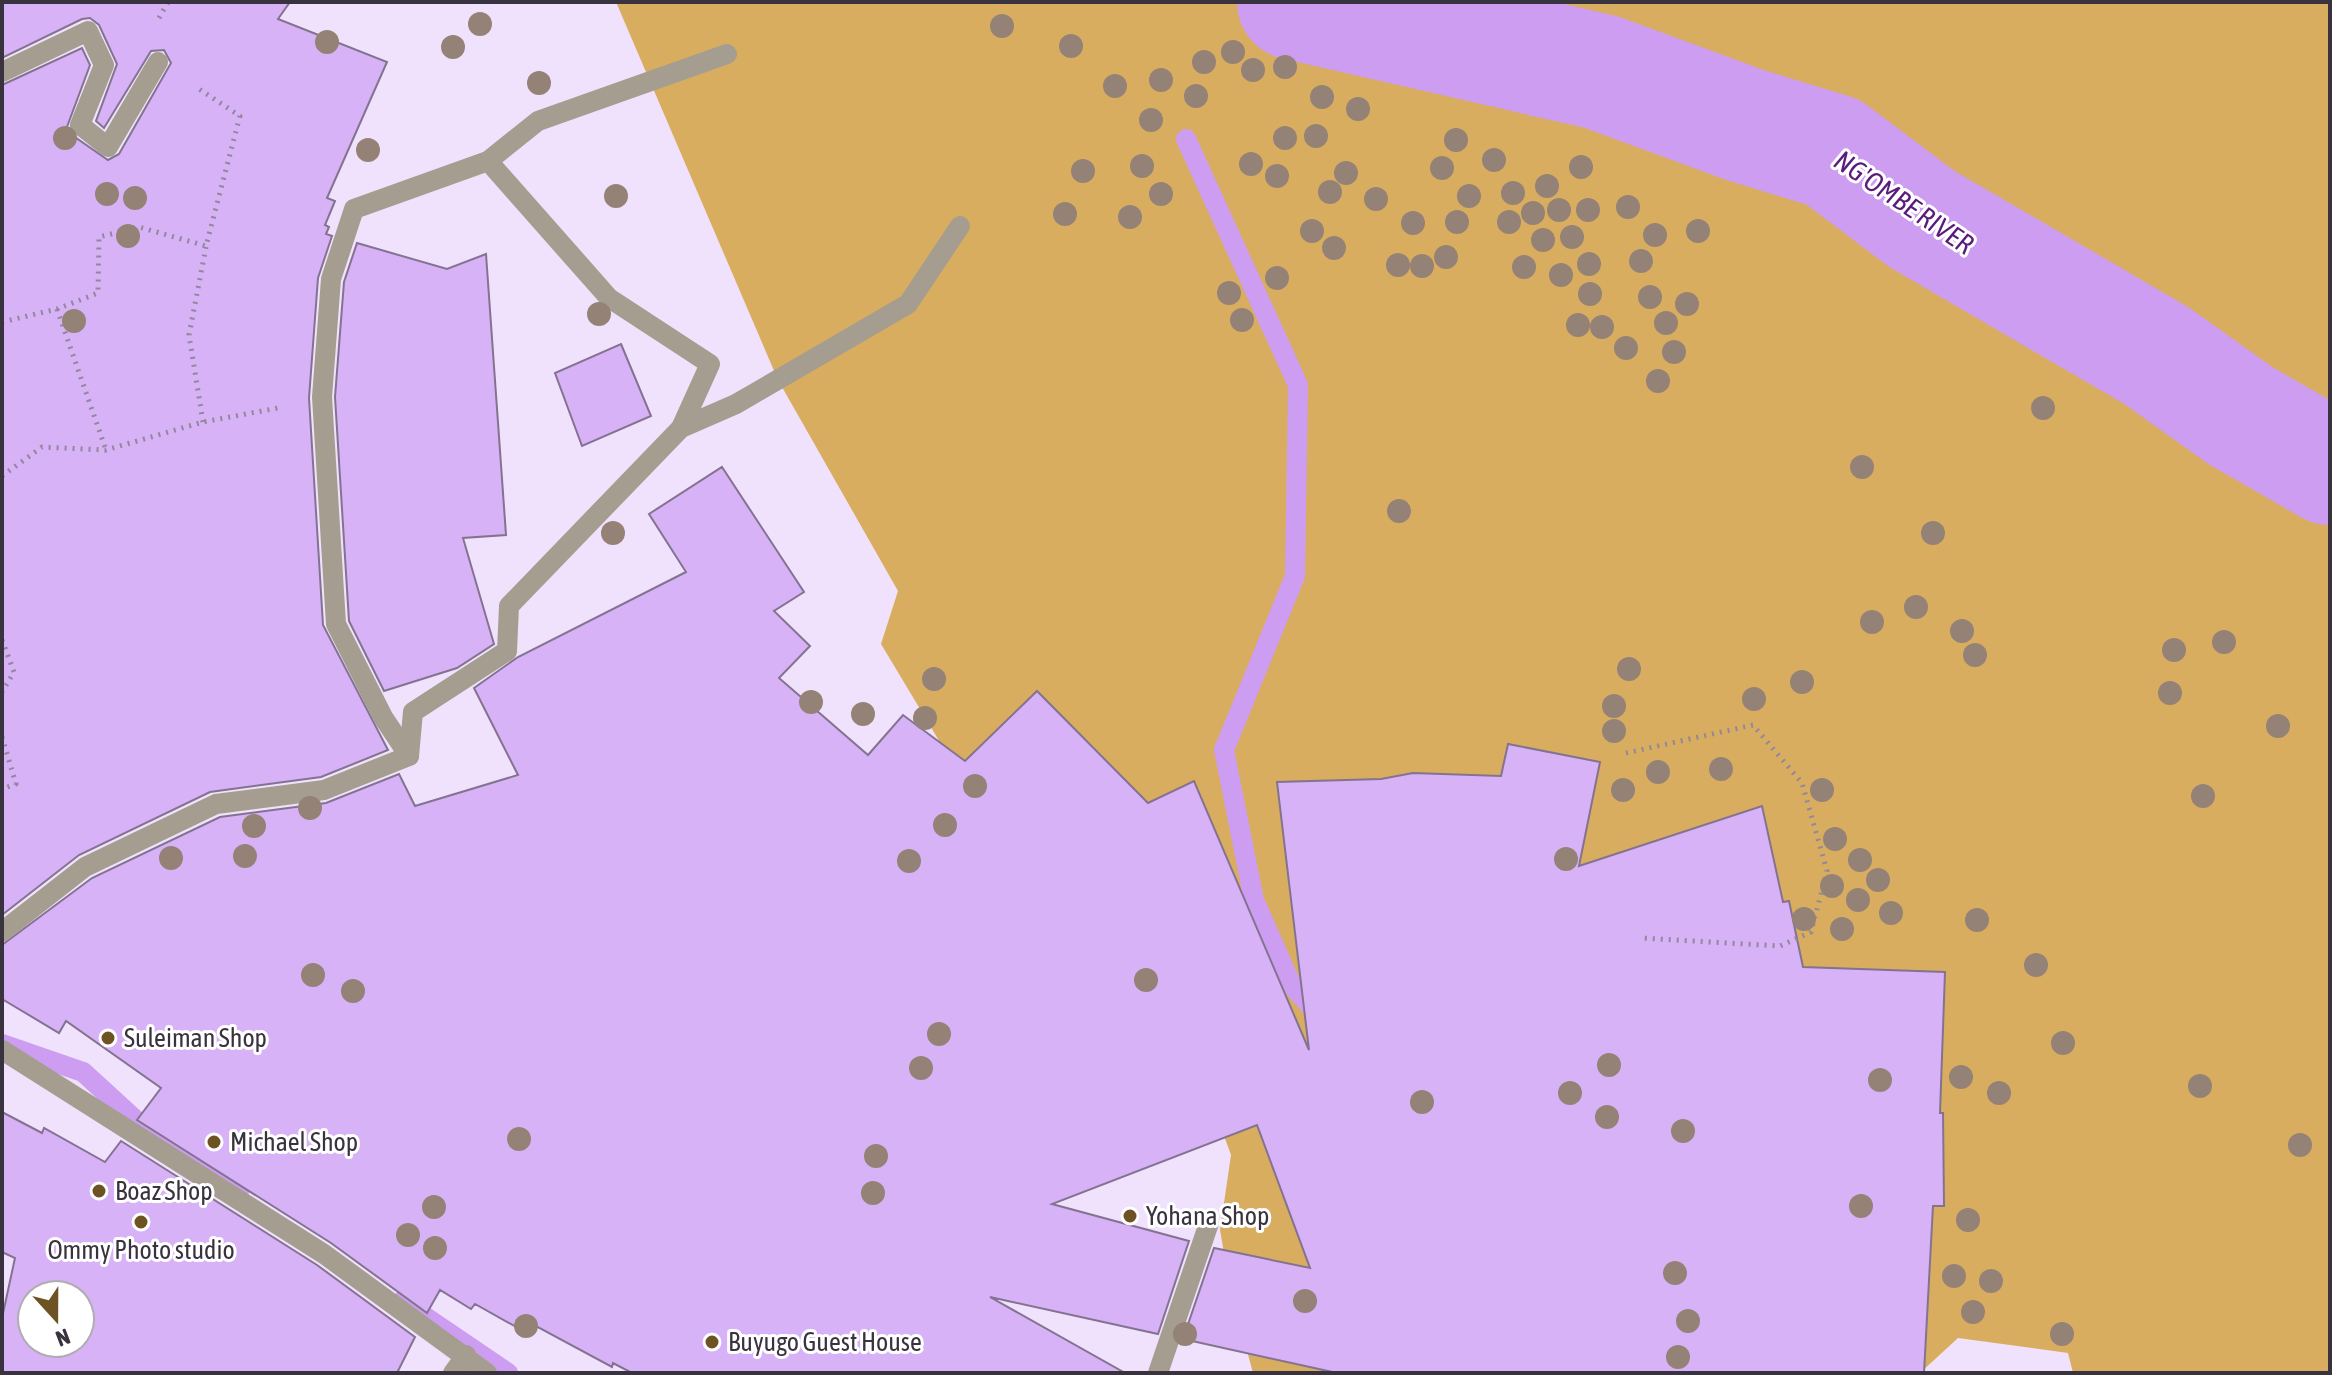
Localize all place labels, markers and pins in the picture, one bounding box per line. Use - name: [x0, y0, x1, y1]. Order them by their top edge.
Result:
- place label: Suleiman Shop: [124, 1023, 267, 1053]
- marker: Suleiman Shop: [99, 1029, 117, 1047]
- place label: Michael Shop: [230, 1127, 358, 1157]
- marker: Michael Shop: [205, 1133, 223, 1151]
- place label: Boaz Shop: [115, 1176, 213, 1206]
- marker: Boaz Shop: [90, 1182, 108, 1200]
- place label: Yohana Shop: [1146, 1201, 1269, 1231]
- marker: Yohana Shop: [1121, 1207, 1139, 1225]
- marker: Ommy Photo studio: [132, 1213, 150, 1231]
- place label: Ommy Photo studio: [47, 1235, 235, 1265]
- place label: Buyugo Guest House: [728, 1327, 922, 1357]
- marker: Buyugo Guest House: [703, 1333, 721, 1351]

